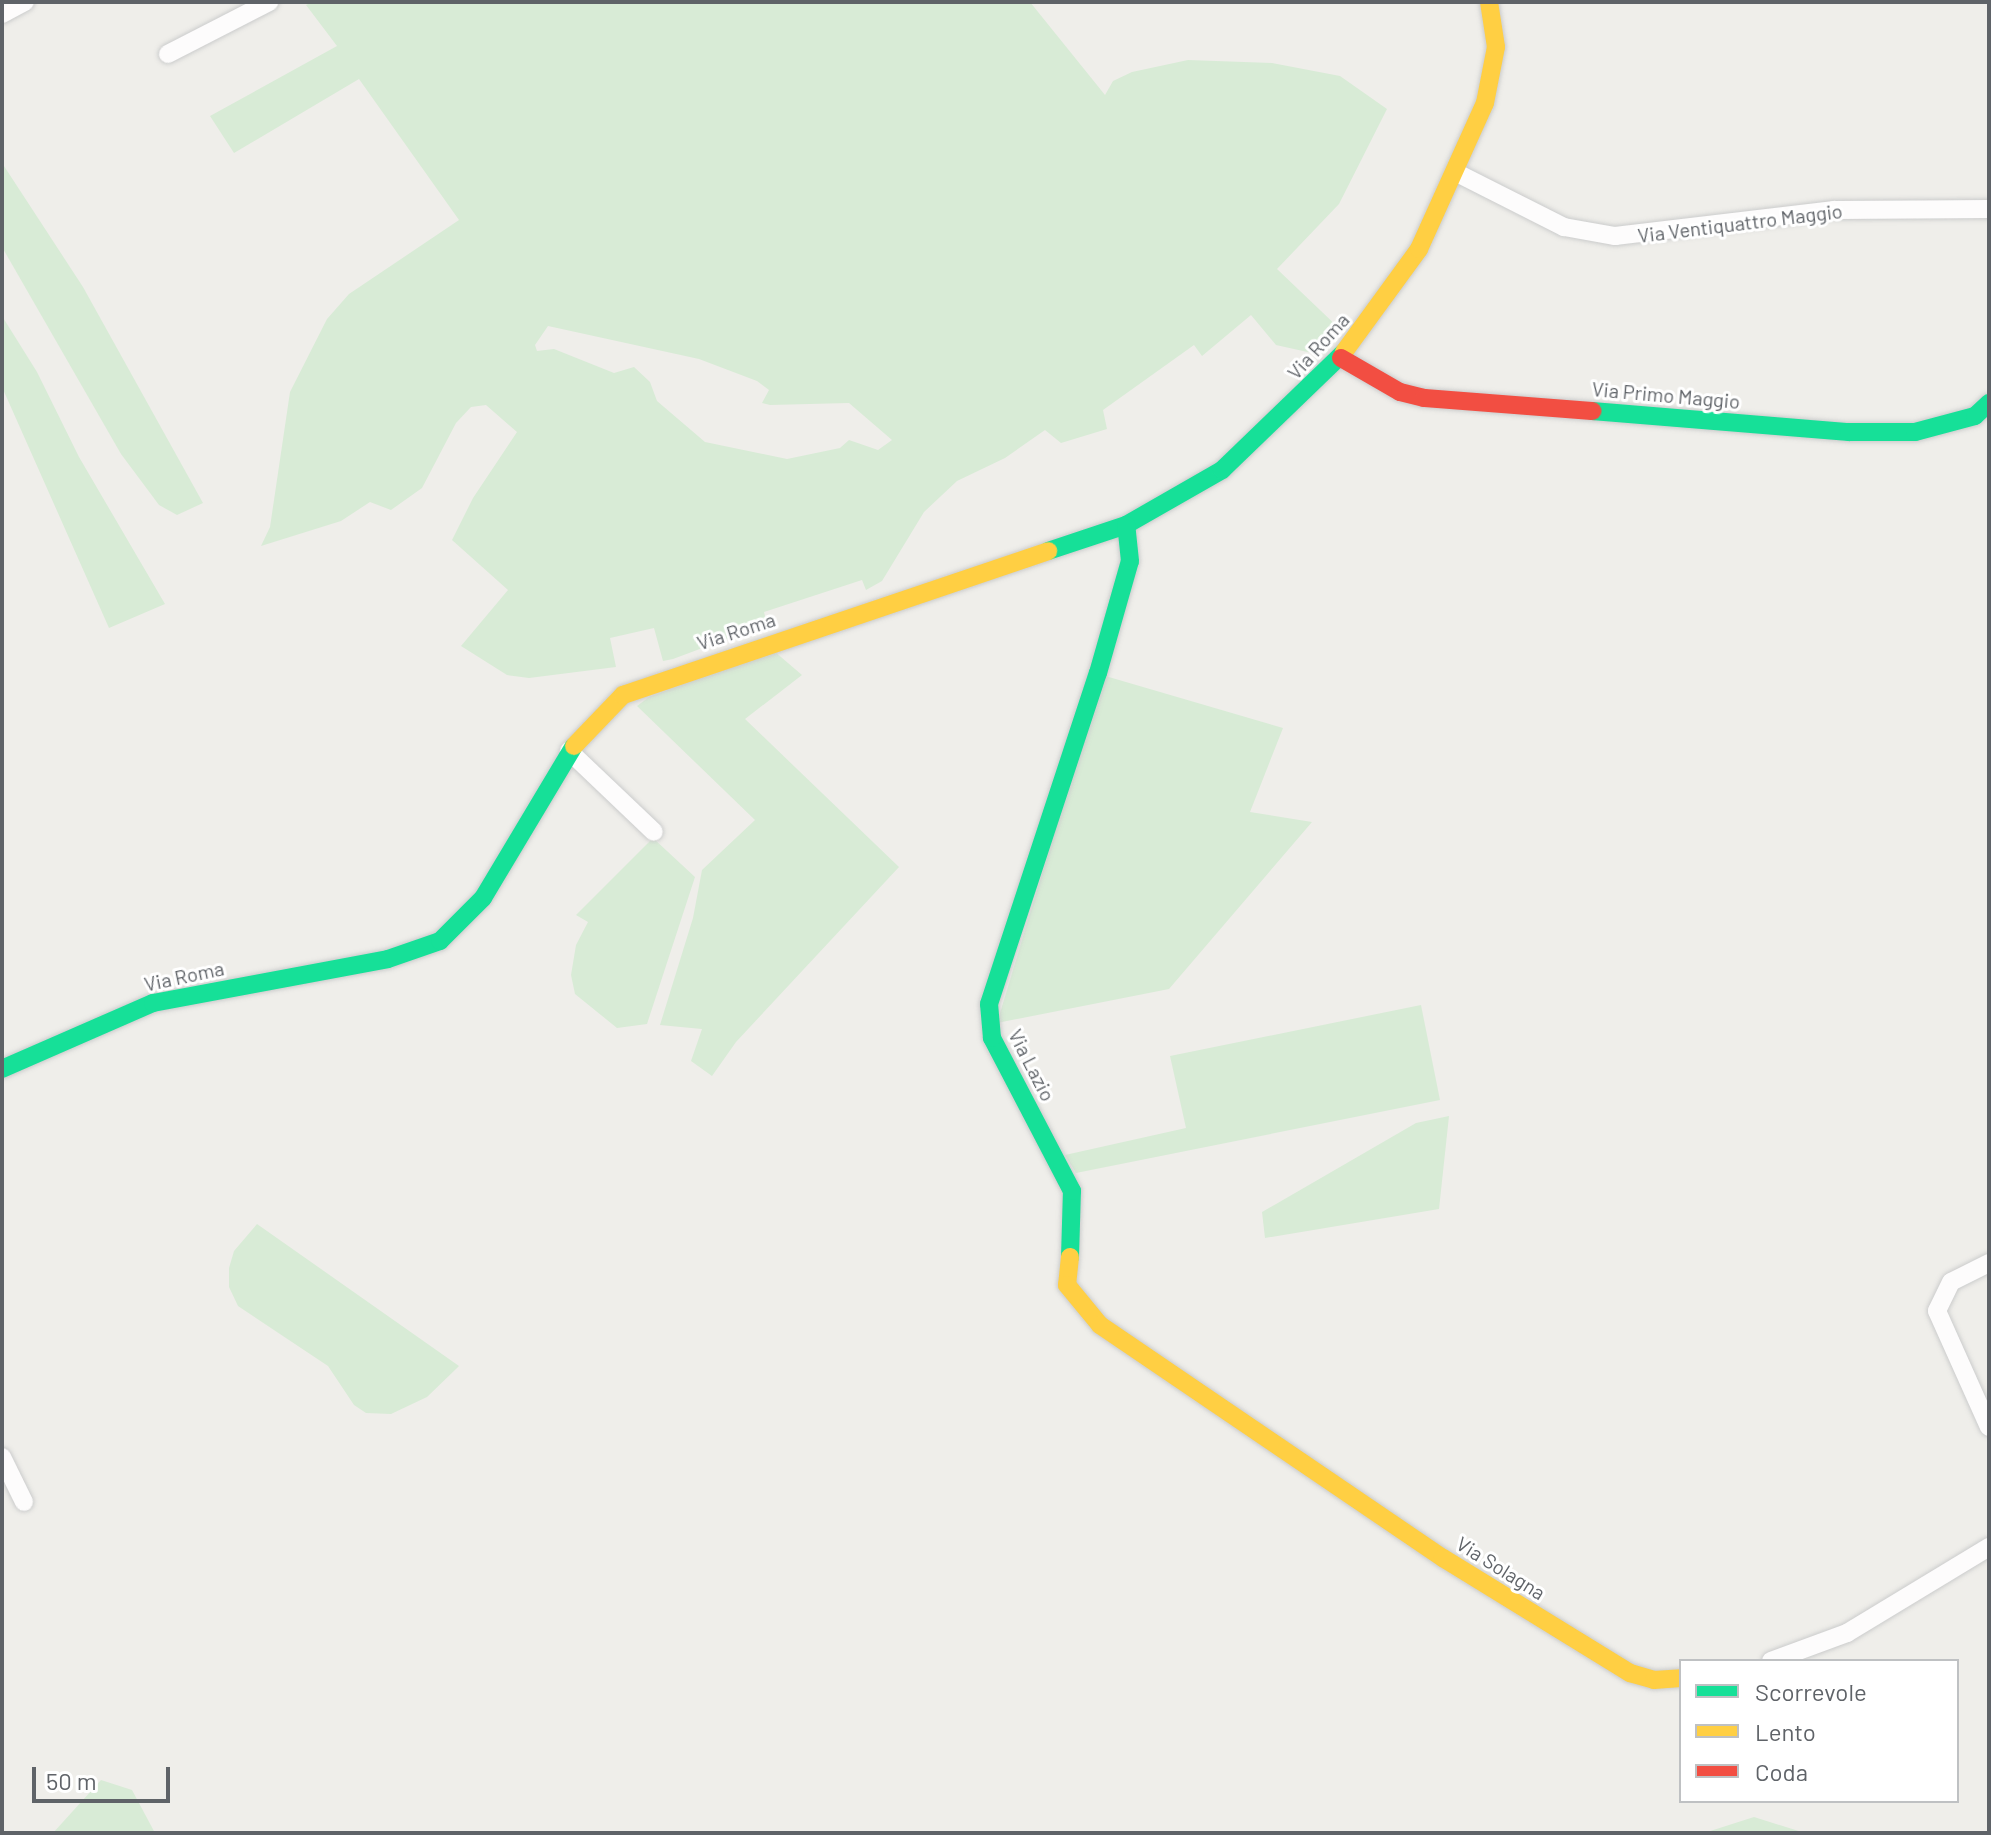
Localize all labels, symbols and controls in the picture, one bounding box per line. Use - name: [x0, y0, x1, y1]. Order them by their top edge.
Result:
- street label: Via Ventiquattro Maggio: [1636, 199, 1844, 247]
- street label: Via Roma: [1282, 308, 1354, 384]
- street label: Via Primo Maggio: [1591, 377, 1741, 413]
- street label: Via Roma: [694, 607, 778, 655]
- street label: Via Roma: [142, 956, 226, 996]
- street label: Via Lazio: [1004, 1025, 1060, 1105]
- street label: Via Solagna: [1452, 1531, 1550, 1605]
- legend: [1679, 1659, 1959, 1803]
- text: Scorrevole: [1755, 1677, 1867, 1706]
- text: Lento: [1755, 1717, 1816, 1746]
- scale bar: [36, 1751, 174, 1801]
- text: Coda: [1755, 1757, 1808, 1786]
- text: 50 m: [46, 1766, 97, 1795]

